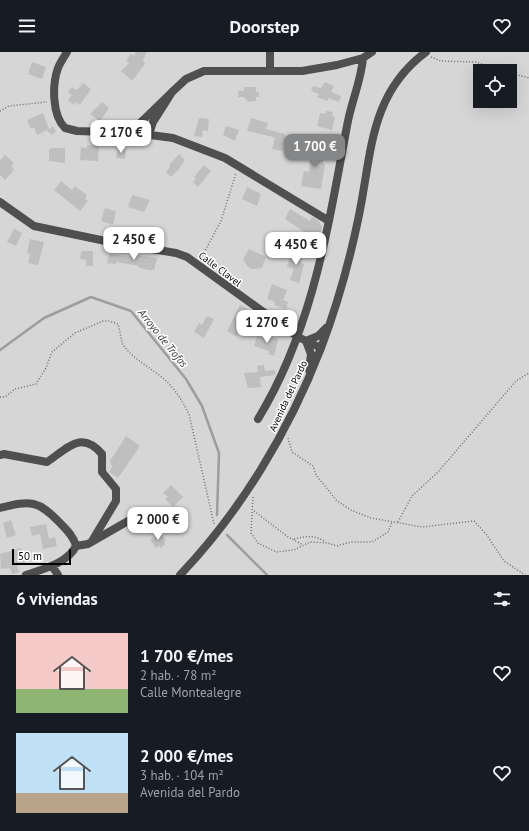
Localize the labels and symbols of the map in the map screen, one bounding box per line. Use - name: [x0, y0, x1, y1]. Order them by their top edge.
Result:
- pin: 2 170 €: [84, 120, 158, 154]
- pin: 1 700 €: [278, 134, 352, 168]
- pin: 2 450 €: [97, 227, 171, 261]
- pin: 4 450 €: [259, 232, 333, 266]
- street label: Calle Clavel: [196, 249, 244, 289]
- water label: Arroyo de Trofas: [134, 305, 191, 371]
- pin: 1 270 €: [230, 310, 304, 344]
- street label: Avenida del Pardo: [266, 358, 310, 434]
- pin: 2 000 €: [121, 507, 195, 541]
- scale bar: [12, 547, 71, 566]

